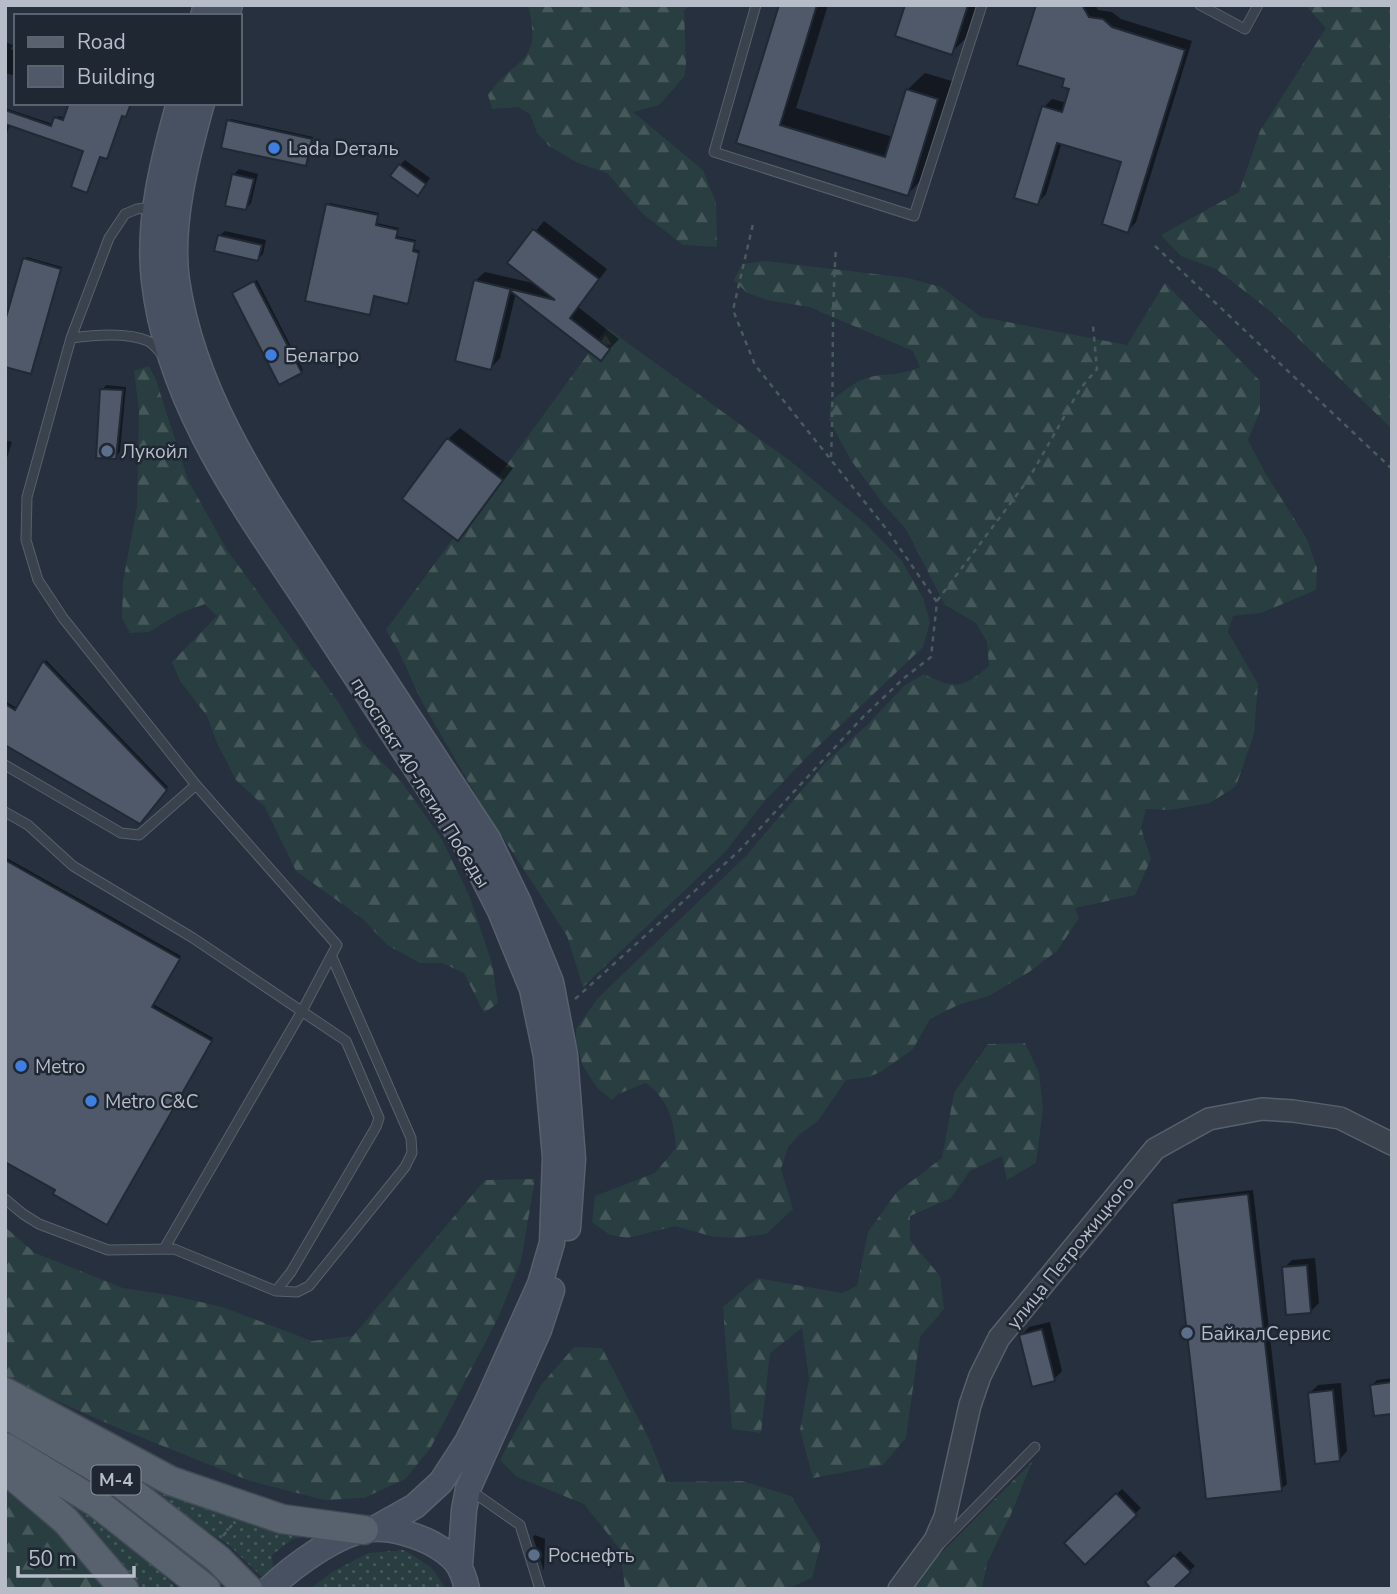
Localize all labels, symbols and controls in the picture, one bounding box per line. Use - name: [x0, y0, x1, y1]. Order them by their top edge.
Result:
- legend: [14, 14, 242, 105]
- text: Road: [77, 28, 126, 56]
- text: Building: [77, 63, 155, 91]
- place label: Lada Dеталь: [288, 136, 399, 162]
- marker: Lada Dеталь: [266, 140, 282, 156]
- place label: Белагро: [285, 343, 359, 369]
- marker: Белагро: [263, 347, 279, 363]
- place label: Лукойл: [121, 439, 188, 465]
- marker: Лукойл: [99, 443, 115, 459]
- street label: проспект 40-летия Победы: [344, 672, 496, 893]
- place label: Metro: [35, 1054, 85, 1080]
- marker: Metro: [13, 1058, 29, 1074]
- place label: Metro C&C: [105, 1089, 198, 1115]
- marker: Metro C&C: [83, 1093, 99, 1109]
- street label: улица Петрожицкого: [1001, 1171, 1141, 1335]
- place label: БайкалСервис: [1201, 1321, 1331, 1347]
- marker: БайкалСервис: [1179, 1325, 1195, 1341]
- road number: М-4: [92, 1465, 140, 1494]
- scale bar: [18, 1534, 133, 1578]
- place label: Роснефть: [548, 1543, 635, 1569]
- text: 50 m: [28, 1545, 77, 1573]
- marker: Роснефть: [526, 1547, 542, 1563]

